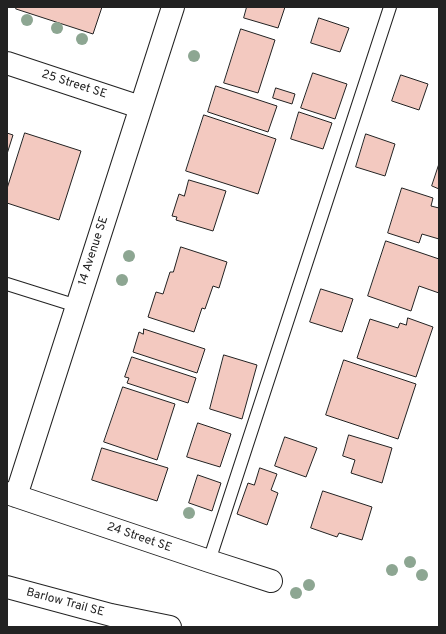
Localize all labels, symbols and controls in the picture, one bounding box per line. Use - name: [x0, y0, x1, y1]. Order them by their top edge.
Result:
- street label: 25 Street SE: [40, 68, 108, 102]
- street label: 14 Avenue SE: [76, 215, 112, 287]
- street label: 24 Street SE: [105, 520, 173, 556]
- street label: Barlow Trail SE: [24, 586, 106, 620]

